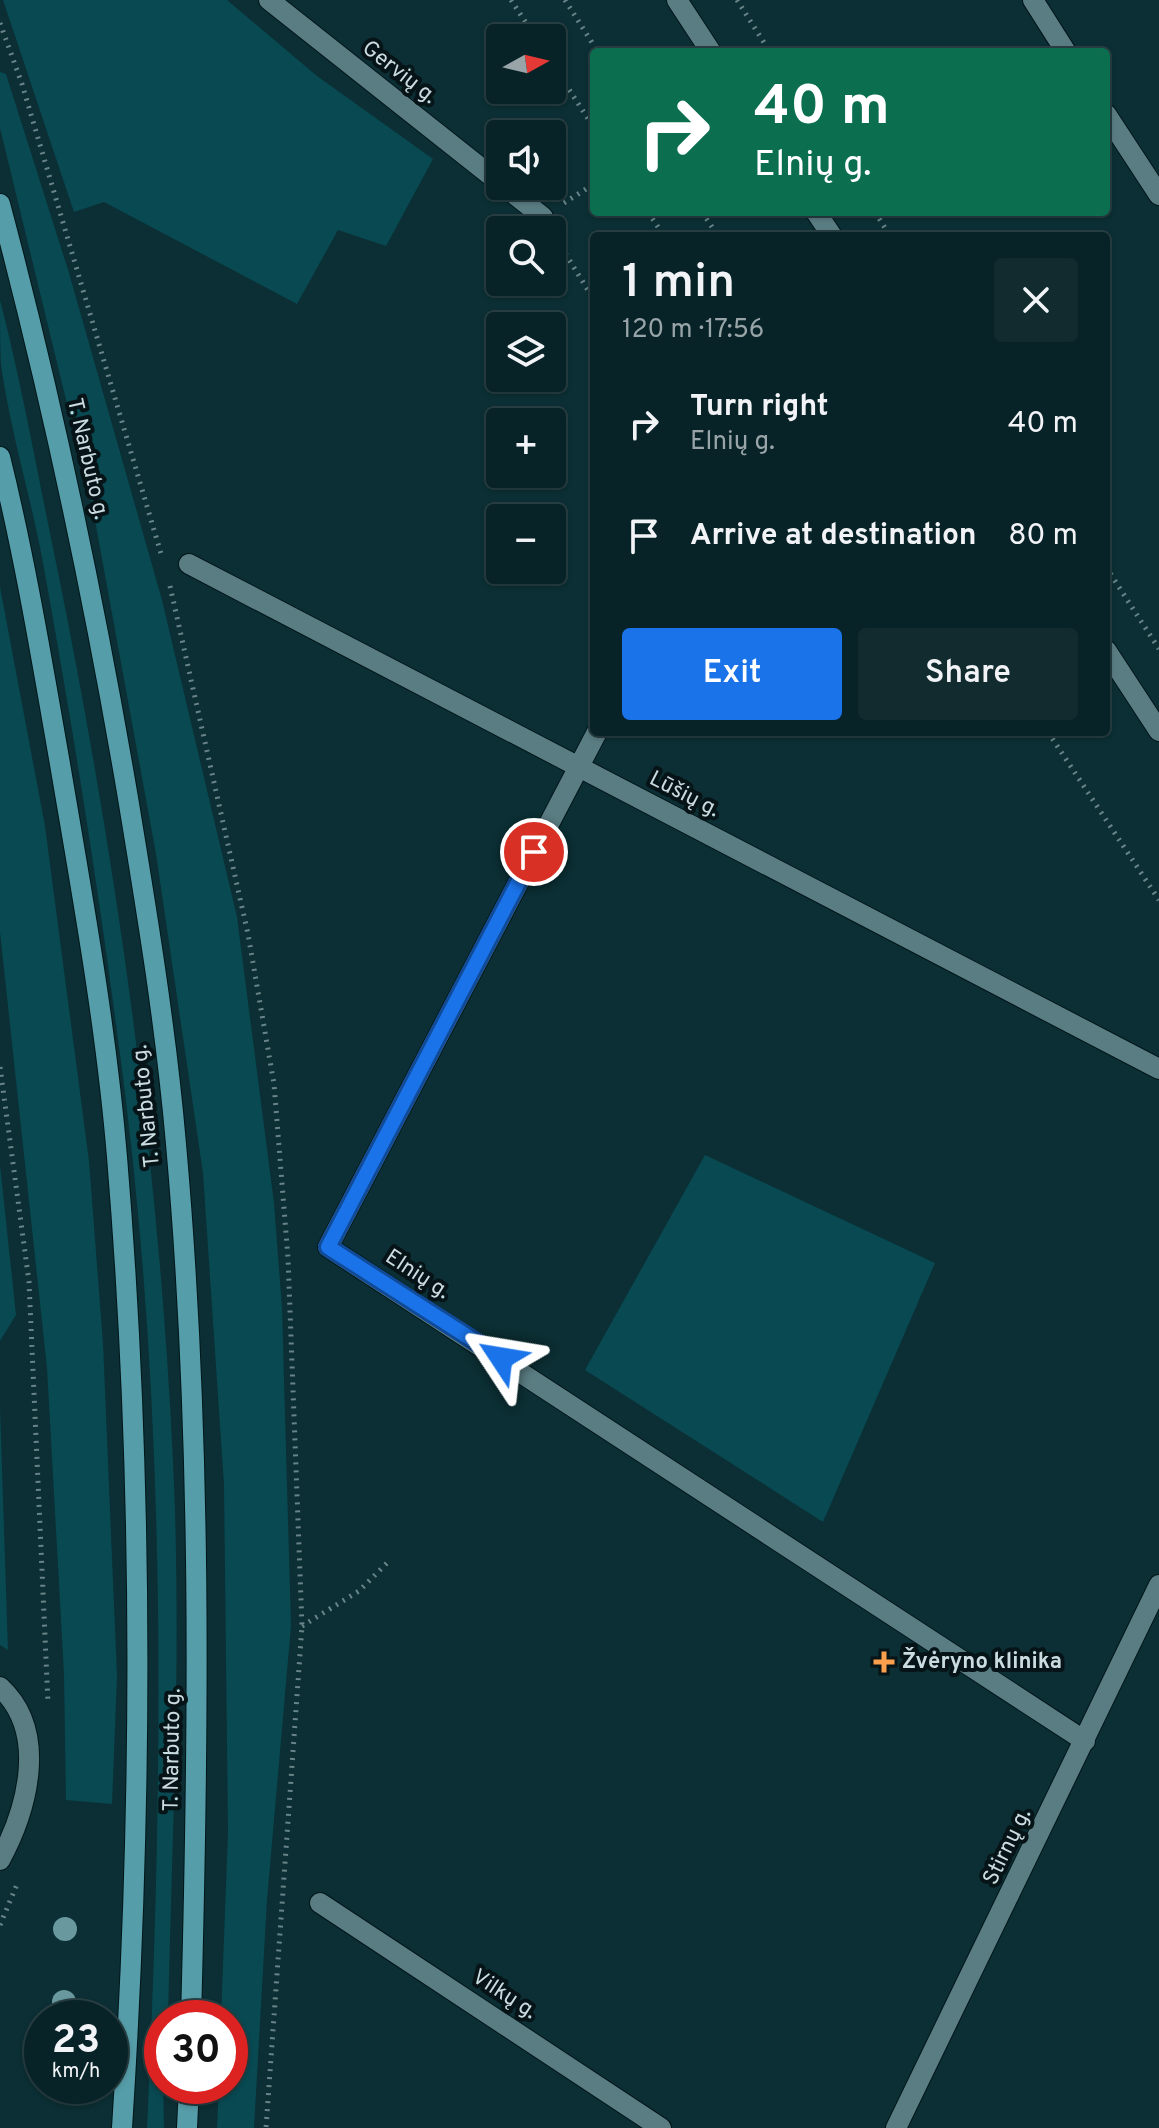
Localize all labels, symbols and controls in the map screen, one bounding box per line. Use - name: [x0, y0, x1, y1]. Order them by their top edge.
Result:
- north arrow: [486, 24, 566, 104]
- map controls: [486, 24, 566, 584]
- street label: Gervių g.: [356, 35, 442, 111]
- text: 40 m: [754, 74, 890, 144]
- icon: right: [622, 80, 726, 184]
- button: sound: [486, 120, 566, 200]
- text: Elnių g.: [754, 143, 871, 189]
- button: search: [486, 216, 566, 296]
- text: 1 min: [622, 254, 735, 314]
- button: close: [994, 258, 1078, 342]
- button: layers: [486, 312, 566, 392]
- text: 120 m · 17:56: [622, 314, 764, 347]
- text: Turn right: [690, 389, 828, 426]
- street label: T. Narbuto g.: [60, 396, 114, 522]
- icon: right: [622, 402, 666, 446]
- text: 40 m: [1008, 406, 1078, 443]
- button: +: [486, 408, 566, 488]
- text: Elnių g.: [690, 426, 775, 459]
- button: −: [486, 504, 566, 584]
- icon: arrive: [622, 514, 666, 558]
- text: Arrive at destination: [690, 518, 976, 555]
- text: 80 m: [1008, 518, 1078, 555]
- button: Exit: [622, 628, 842, 720]
- button: Share: [858, 628, 1078, 720]
- street label: Lūšių g.: [644, 766, 724, 824]
- pin: [500, 818, 568, 886]
- icon: arrive: [512, 830, 556, 874]
- street label: T. Narbuto g.: [127, 1043, 167, 1169]
- street label: Elnių g.: [380, 1244, 454, 1306]
- position arrow: [459, 1316, 543, 1400]
- place label: Žvėryno klinika: [902, 1647, 1062, 1676]
- marker: Žvėryno klinika: [873, 1651, 895, 1673]
- street label: T. Narbuto g.: [158, 1688, 188, 1812]
- street label: Stirnų g.: [978, 1804, 1038, 1890]
- street label: Vilkų g.: [467, 1964, 541, 2026]
- speed limit sign: 30: [144, 2000, 248, 2104]
- text: 23: [52, 2017, 100, 2067]
- text: km/h: [52, 2059, 100, 2085]

